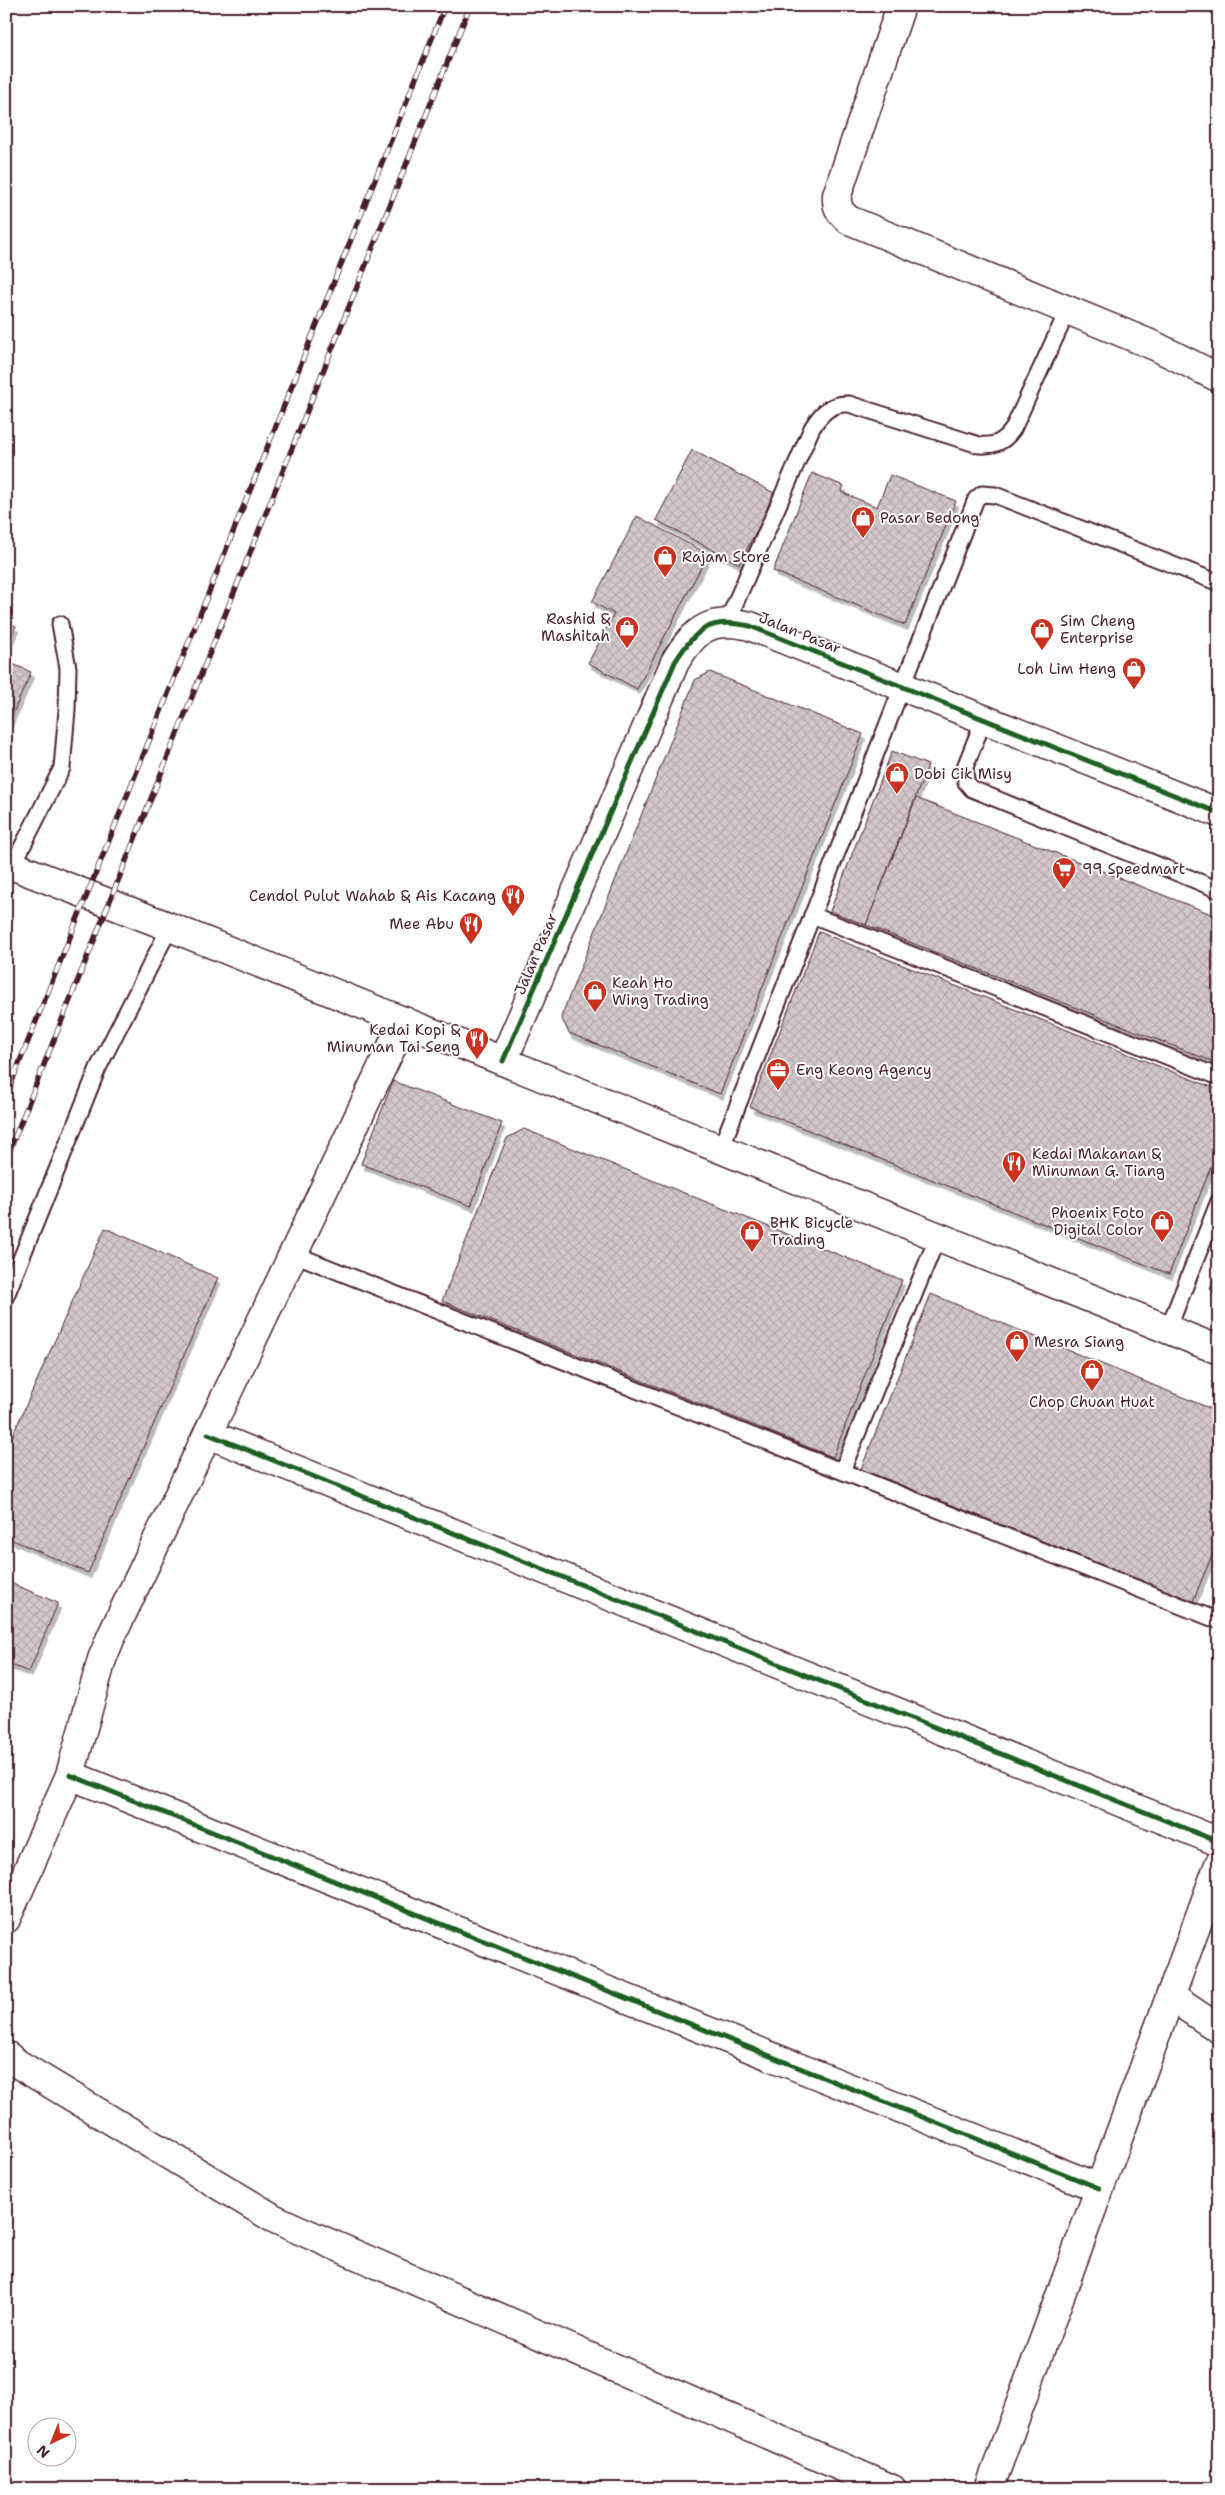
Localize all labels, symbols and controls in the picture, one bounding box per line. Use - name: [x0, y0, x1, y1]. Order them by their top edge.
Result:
- shop icon: Pasar Bedong: [850, 505, 876, 539]
- place label: Pasar Bedong: [880, 508, 980, 528]
- shop icon: Rajam Store: [652, 544, 678, 578]
- place label: Rajam Store: [682, 547, 771, 567]
- street label: Jalan Pasar: [756, 607, 844, 659]
- place label: Rashid & Mashitah: [541, 609, 611, 646]
- place label: Sim Cheng Enterprise: [1060, 611, 1135, 648]
- shop icon: Rashid & Mashitah: [614, 615, 640, 649]
- shop icon: Sim Cheng Enterprise: [1029, 617, 1055, 651]
- shop icon: Loh Lim Heng: [1121, 656, 1147, 690]
- place label: Loh Lim Heng: [1017, 659, 1116, 679]
- shop icon: Dobi Cik Misy: [884, 761, 910, 795]
- place label: Dobi Cik Misy: [914, 764, 1012, 784]
- supermarket icon: 99 Speedmart: [1051, 856, 1077, 890]
- place label: 99 Speedmart: [1082, 859, 1185, 879]
- restaurant icon: Cendol Pulut Wahab & Ais Kacang: [500, 883, 526, 917]
- place label: Cendol Pulut Wahab & Ais Kacang: [249, 886, 496, 906]
- street label: Jalan Pasar: [510, 910, 562, 998]
- restaurant icon: Mee Abu: [458, 911, 484, 945]
- place label: Mee Abu: [389, 914, 454, 934]
- place label: Keah Ho Wing Trading: [612, 973, 709, 1010]
- shop icon: Keah Ho Wing Trading: [582, 979, 608, 1013]
- place label: Kedai Kopi & Minuman Tai Seng: [327, 1020, 461, 1057]
- restaurant icon: Kedai Kopi & Minuman Tai Seng: [464, 1026, 490, 1060]
- office icon: Eng Keong Agency: [765, 1057, 791, 1091]
- place label: Eng Keong Agency: [796, 1060, 932, 1080]
- place label: Kedai Makanan & Minuman G. Tiang: [1032, 1144, 1165, 1181]
- restaurant icon: Kedai Makanan & Minuman G. Tiang: [1001, 1150, 1027, 1184]
- place label: Phoenix Foto Digital Color: [1051, 1203, 1144, 1240]
- shop icon: Phoenix Foto Digital Color: [1149, 1209, 1175, 1243]
- place label: BHK Bicycle Trading: [770, 1213, 853, 1250]
- shop icon: BHK Bicycle Trading: [739, 1219, 765, 1253]
- shop icon: Mesra Siang: [1004, 1329, 1030, 1363]
- place label: Mesra Siang: [1034, 1332, 1124, 1352]
- shop icon: Chop Chuan Huat: [1079, 1358, 1105, 1392]
- place label: Chop Chuan Huat: [1029, 1392, 1155, 1412]
- north arrow: [28, 2418, 78, 2468]
- text: N: [33, 2441, 53, 2462]

